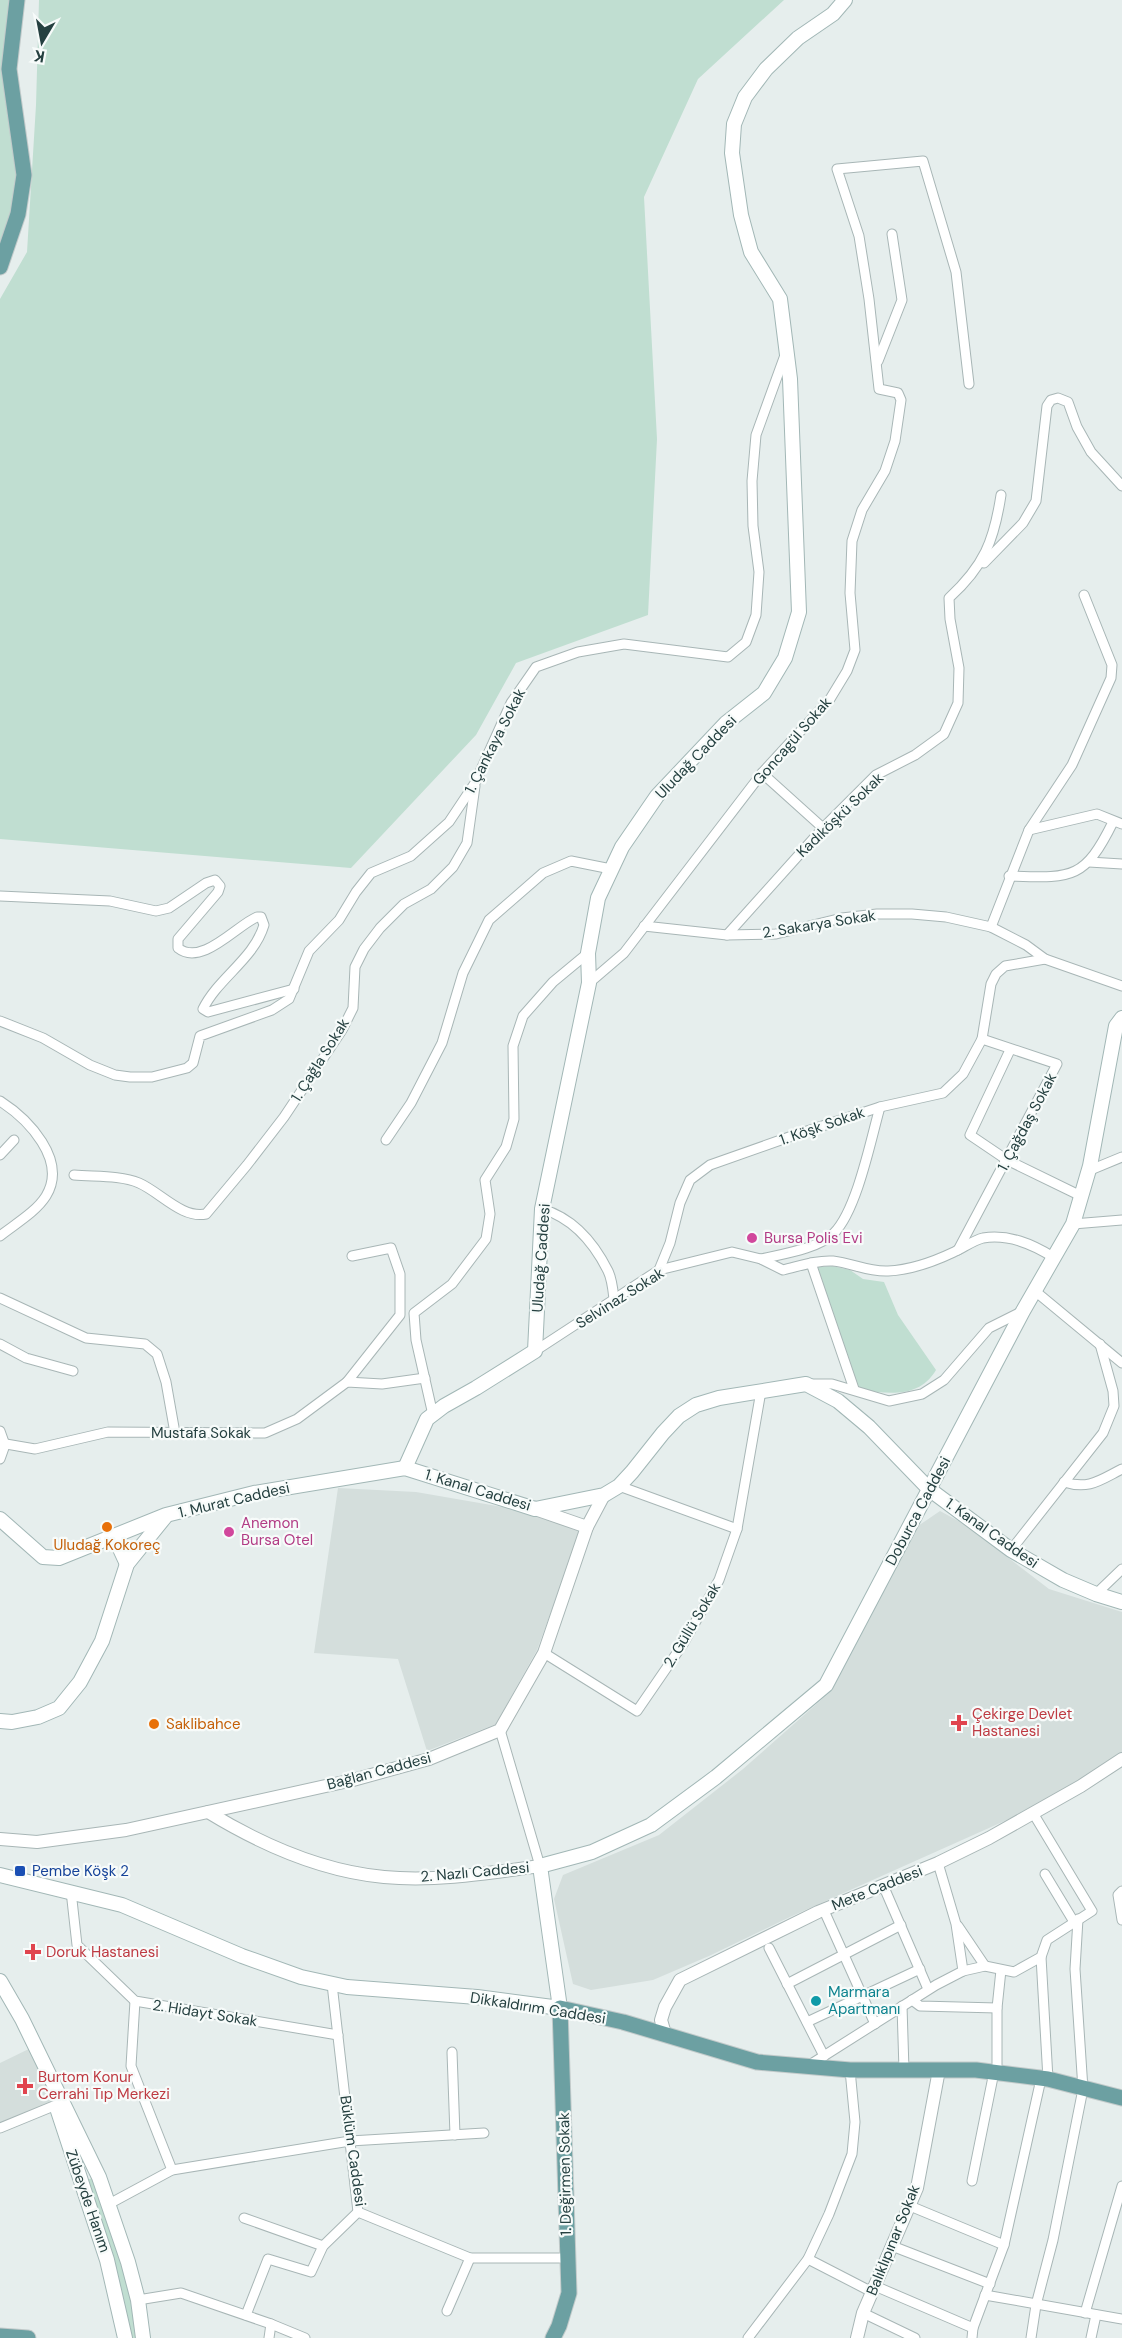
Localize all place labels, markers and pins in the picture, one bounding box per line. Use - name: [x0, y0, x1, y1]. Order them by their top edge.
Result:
- place label: Bursa Polis Evi: [764, 1228, 862, 1248]
- marker: Bursa Polis Evi: [745, 1231, 759, 1245]
- place label: Anemon Bursa Otel: [241, 1513, 313, 1550]
- marker: Uludağ Kokoreç: [100, 1520, 114, 1534]
- marker: Anemon Bursa Otel: [222, 1525, 236, 1539]
- place label: Uludağ Kokoreç: [53, 1535, 161, 1555]
- place label: Çekirge Devlet Hastanesi: [972, 1704, 1072, 1741]
- place label: Saklibahce: [166, 1714, 241, 1734]
- marker: Çekirge Devlet Hastanesi: [950, 1714, 968, 1732]
- marker: Saklibahce: [147, 1717, 161, 1731]
- place label: Pembe Köşk 2: [32, 1861, 129, 1881]
- marker: Pembe Köşk 2: [13, 1864, 27, 1878]
- place label: Doruk Hastanesi: [46, 1942, 159, 1962]
- marker: Doruk Hastanesi: [24, 1943, 42, 1961]
- place label: Marmara Apartmanı: [828, 1982, 900, 2019]
- marker: Marmara Apartmanı: [809, 1994, 823, 2008]
- place label: Burtom Konur Cerrahi Tıp Merkezi: [38, 2067, 170, 2104]
- marker: Burtom Konur Cerrahi Tıp Merkezi: [16, 2077, 34, 2095]

